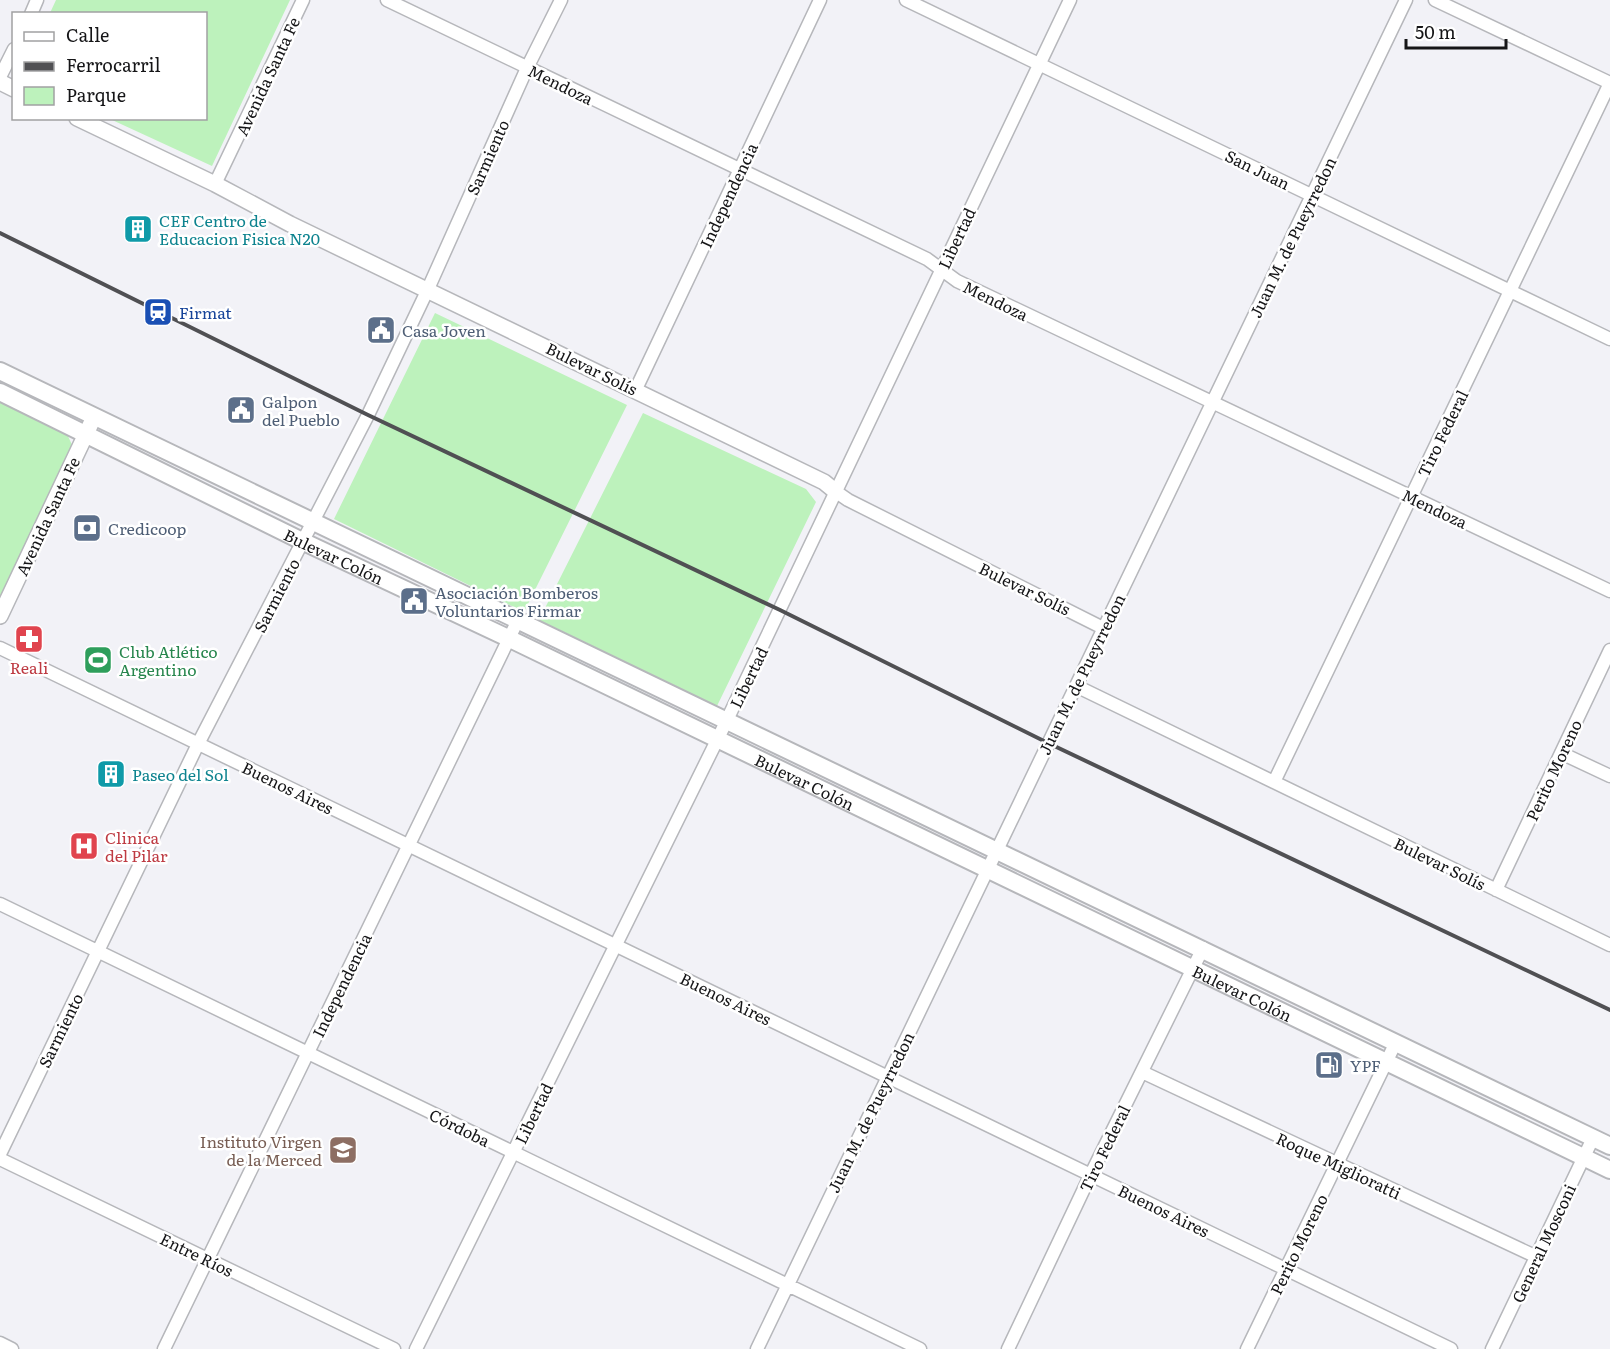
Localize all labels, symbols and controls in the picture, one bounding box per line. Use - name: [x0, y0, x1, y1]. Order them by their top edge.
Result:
- legend: [12, 12, 207, 120]
- scale bar: [1406, 12, 1506, 50]
- street label: Avenida Santa Fe: [229, 13, 305, 139]
- text: 50 m: [1415, 18, 1456, 45]
- text: Calle: [66, 21, 109, 48]
- text: Ferrocarril: [66, 51, 160, 78]
- street label: Mendoza: [524, 58, 598, 110]
- text: Parque: [66, 81, 126, 108]
- street label: Sarmiento: [460, 115, 514, 199]
- street label: Independencia: [693, 138, 763, 252]
- street label: San Juan: [1222, 143, 1295, 195]
- street label: Juan M. de Pueyrredon: [1243, 152, 1342, 322]
- street label: Libertad: [931, 203, 981, 273]
- place label: CEF Centro de Educacion Fisica N20: [159, 208, 320, 250]
- building icon: CEF Centro de Educacion Fisica N20: [122, 213, 154, 245]
- street label: Mendoza: [959, 274, 1033, 326]
- station icon: Firmat: [142, 296, 174, 328]
- place label: Firmat: [179, 300, 232, 324]
- public building icon: Casa Joven: [365, 314, 397, 346]
- place label: Casa Joven: [402, 318, 486, 342]
- street label: Bulevar Solís: [542, 336, 642, 400]
- street label: Tiro Federal: [1411, 386, 1473, 480]
- place label: Galpon del Pueblo: [262, 389, 340, 431]
- public building icon: Galpon del Pueblo: [225, 394, 257, 426]
- street label: Avenida Santa Fe: [9, 453, 85, 579]
- street label: Mendoza: [1398, 482, 1472, 534]
- bank icon: Credicoop: [71, 512, 103, 544]
- place label: Credicoop: [108, 516, 187, 540]
- street label: Bulevar Colón: [280, 522, 388, 590]
- street label: Sarmiento: [247, 554, 305, 636]
- street label: Bulevar Solís: [975, 556, 1075, 620]
- place label: Asociación Bomberos Voluntarios Firmar: [435, 580, 598, 622]
- public building icon: Asociación Bomberos Voluntarios Firmar: [398, 585, 430, 617]
- street label: Juan M. de Pueyrredon: [1032, 589, 1131, 759]
- pharmacy icon: Reali: [13, 623, 45, 655]
- place label: Club Atlético Argentino: [119, 639, 218, 681]
- street label: Libertad: [723, 642, 773, 712]
- sports icon: Club Atlético Argentino: [82, 644, 114, 676]
- place label: Reali: [10, 655, 48, 679]
- street label: Perito Moreno: [1519, 715, 1587, 825]
- street label: Bulevar Colón: [751, 747, 859, 816]
- street label: Buenos Aires: [238, 755, 338, 819]
- building icon: Paseo del Sol: [95, 758, 127, 790]
- place label: Paseo del Sol: [132, 762, 229, 786]
- place label: Clinica del Pilar: [105, 825, 168, 867]
- hospital icon: Clinica del Pilar: [68, 830, 100, 862]
- street label: Bulevar Solís: [1390, 831, 1490, 895]
- street label: Independencia: [305, 928, 377, 1041]
- street label: Bulevar Colón: [1189, 958, 1297, 1027]
- street label: Buenos Aires: [676, 966, 776, 1030]
- street label: Sarmiento: [32, 989, 88, 1071]
- street label: Juan M. de Pueyrredon: [821, 1027, 920, 1197]
- fuel station icon: YPF: [1313, 1049, 1345, 1081]
- place label: YPF: [1350, 1053, 1381, 1077]
- street label: Libertad: [508, 1078, 558, 1148]
- street label: Tiro Federal: [1073, 1101, 1135, 1195]
- street label: Córdoba: [426, 1102, 495, 1152]
- street label: Roque Miglioratti: [1273, 1126, 1405, 1204]
- place label: Instituto Virgen de la Merced: [200, 1129, 322, 1171]
- school or university icon: Instituto Virgen de la Merced: [327, 1134, 359, 1166]
- street label: Buenos Aires: [1114, 1178, 1214, 1242]
- street label: General Mosconi: [1505, 1180, 1581, 1306]
- street label: Perito Moreno: [1263, 1190, 1333, 1298]
- street label: Entre Ríos: [156, 1226, 238, 1282]

